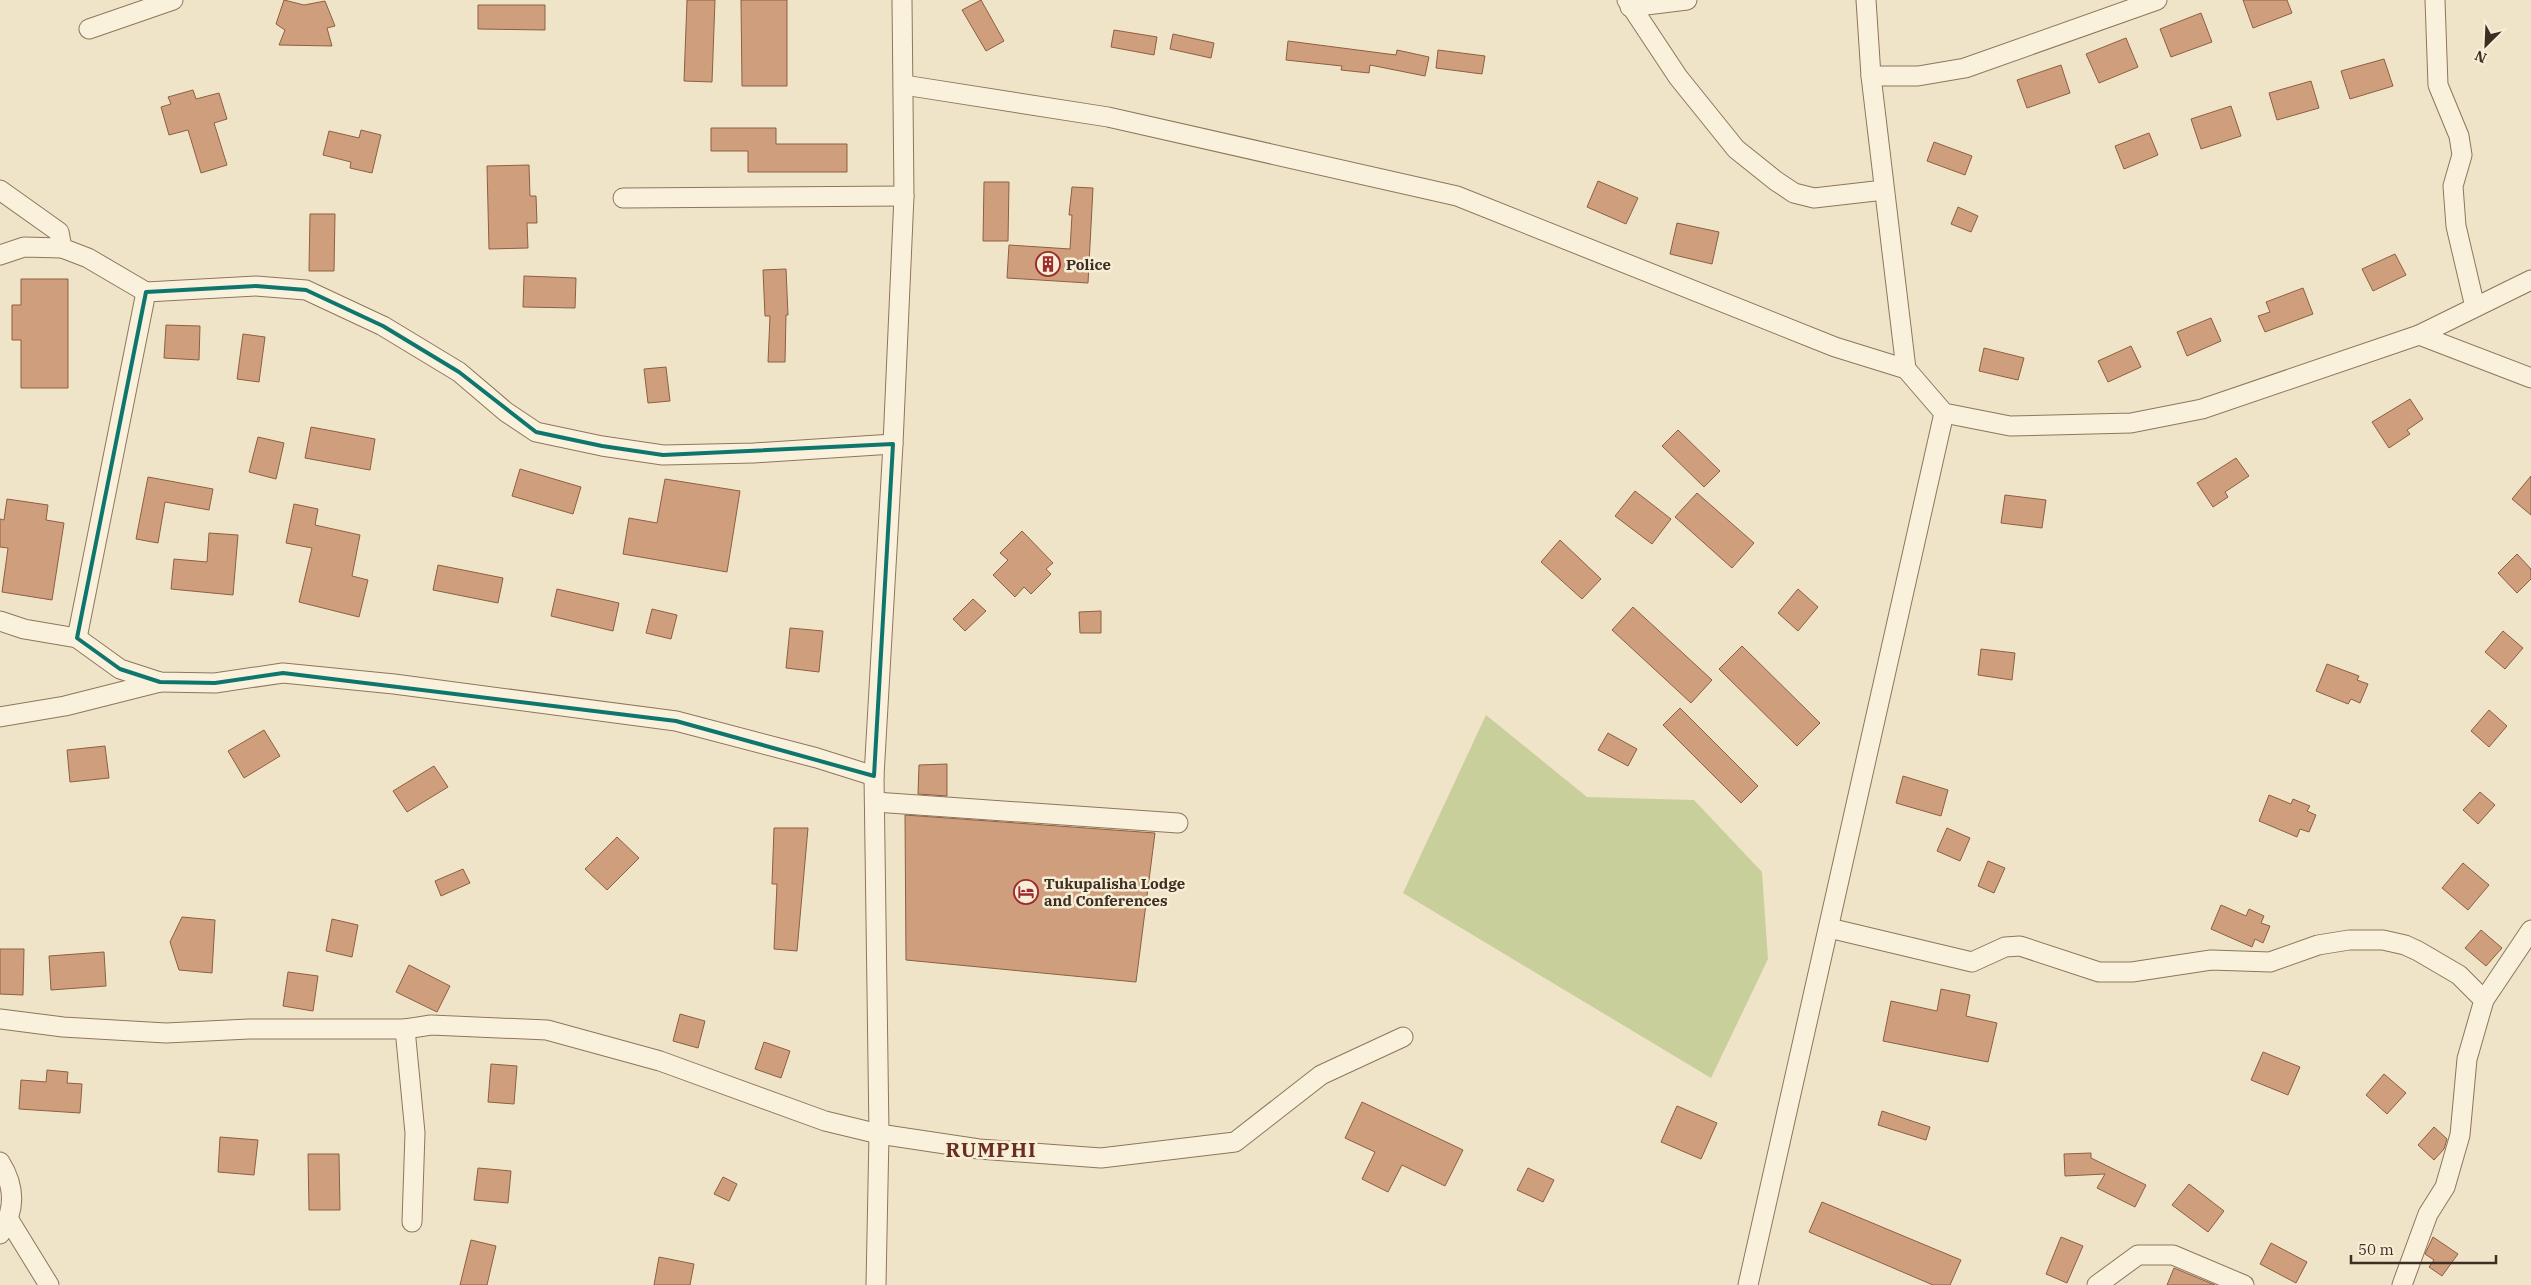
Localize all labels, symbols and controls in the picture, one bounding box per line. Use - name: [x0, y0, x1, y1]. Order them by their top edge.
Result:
- north arrow: [2461, 20, 2511, 70]
- text: N: [2472, 46, 2489, 67]
- building icon: Police: [1035, 251, 1061, 277]
- place label: Police: [1066, 255, 1111, 274]
- place label: Tukupalisha Lodge and Conferences: [1044, 874, 1185, 910]
- hotel icon: Tukupalisha Lodge and Conferences: [1013, 879, 1039, 905]
- district label: RUMPHI: [945, 1136, 1037, 1163]
- scale bar: [2351, 1232, 2496, 1264]
- text: 50 m: [2358, 1240, 2394, 1259]

